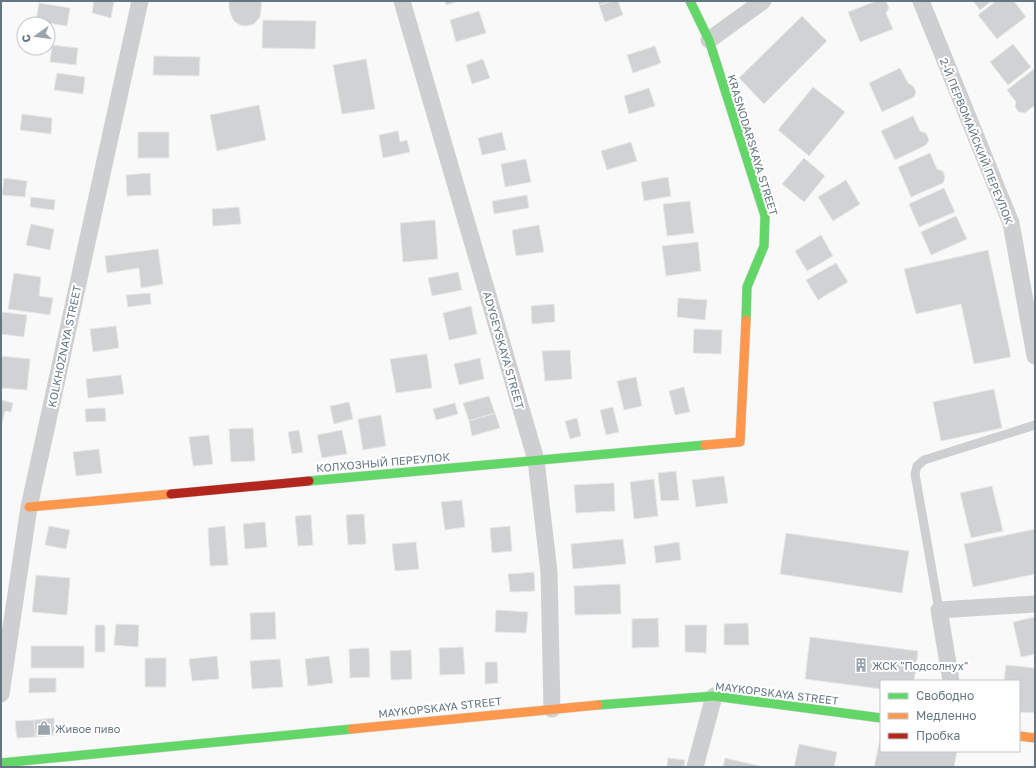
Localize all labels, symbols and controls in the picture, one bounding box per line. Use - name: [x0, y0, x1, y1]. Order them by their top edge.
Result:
- north arrow: [16, 16, 56, 56]
- text: С: [19, 33, 33, 44]
- street label: 2-Й ПЕРВОМАЙСКИЙ ПЕРЕУЛОК: [938, 56, 1017, 226]
- street label: KRASNODARSKAYA STREET: [725, 73, 781, 217]
- street label: KOLKHOZNAYA STREET: [45, 284, 83, 408]
- street label: ADYGEYSKAYA STREET: [481, 290, 527, 410]
- street label: КОЛХОЗНЫЙ ПЕРЕУЛОК: [316, 450, 451, 474]
- building icon: ЖСК "Подсолнух": [853, 657, 869, 673]
- place label: ЖСК "Подсолнух": [872, 659, 968, 672]
- street label: MAYKOPSKAYA STREET: [715, 679, 840, 707]
- legend: [880, 680, 1020, 752]
- text: Свободно: [916, 688, 974, 703]
- street label: MAYKOPSKAYA STREET: [378, 694, 503, 720]
- text: Медленно: [916, 708, 976, 723]
- shop icon: Живое пиво: [36, 720, 52, 736]
- place label: Живое пиво: [55, 722, 121, 735]
- text: Пробка: [916, 728, 960, 743]

